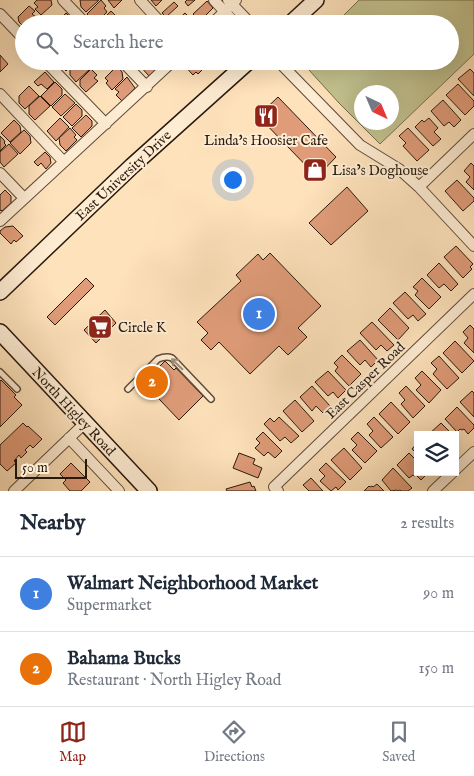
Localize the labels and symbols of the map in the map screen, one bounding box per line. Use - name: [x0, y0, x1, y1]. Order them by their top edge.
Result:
- north arrow: [354, 85, 399, 130]
- restaurant icon: Linda's Hoosier Cafe: [253, 103, 279, 129]
- street label: East University Drive: [72, 126, 176, 225]
- place label: Linda's Hoosier Cafe: [204, 132, 329, 150]
- shop icon: Lisa’s Doghouse: [302, 157, 328, 183]
- place label: Lisa’s Doghouse: [332, 162, 429, 180]
- your location: [220, 167, 246, 193]
- pin: 1: [243, 295, 275, 333]
- supermarket icon: Circle K: [87, 314, 113, 340]
- place label: Circle K: [118, 319, 167, 337]
- street label: East Casper Road: [322, 338, 410, 423]
- one-way arrow: [171, 358, 183, 370]
- pin: 2: [136, 363, 168, 401]
- street label: North Higley Road: [28, 364, 119, 460]
- scale bar: [15, 456, 88, 479]

